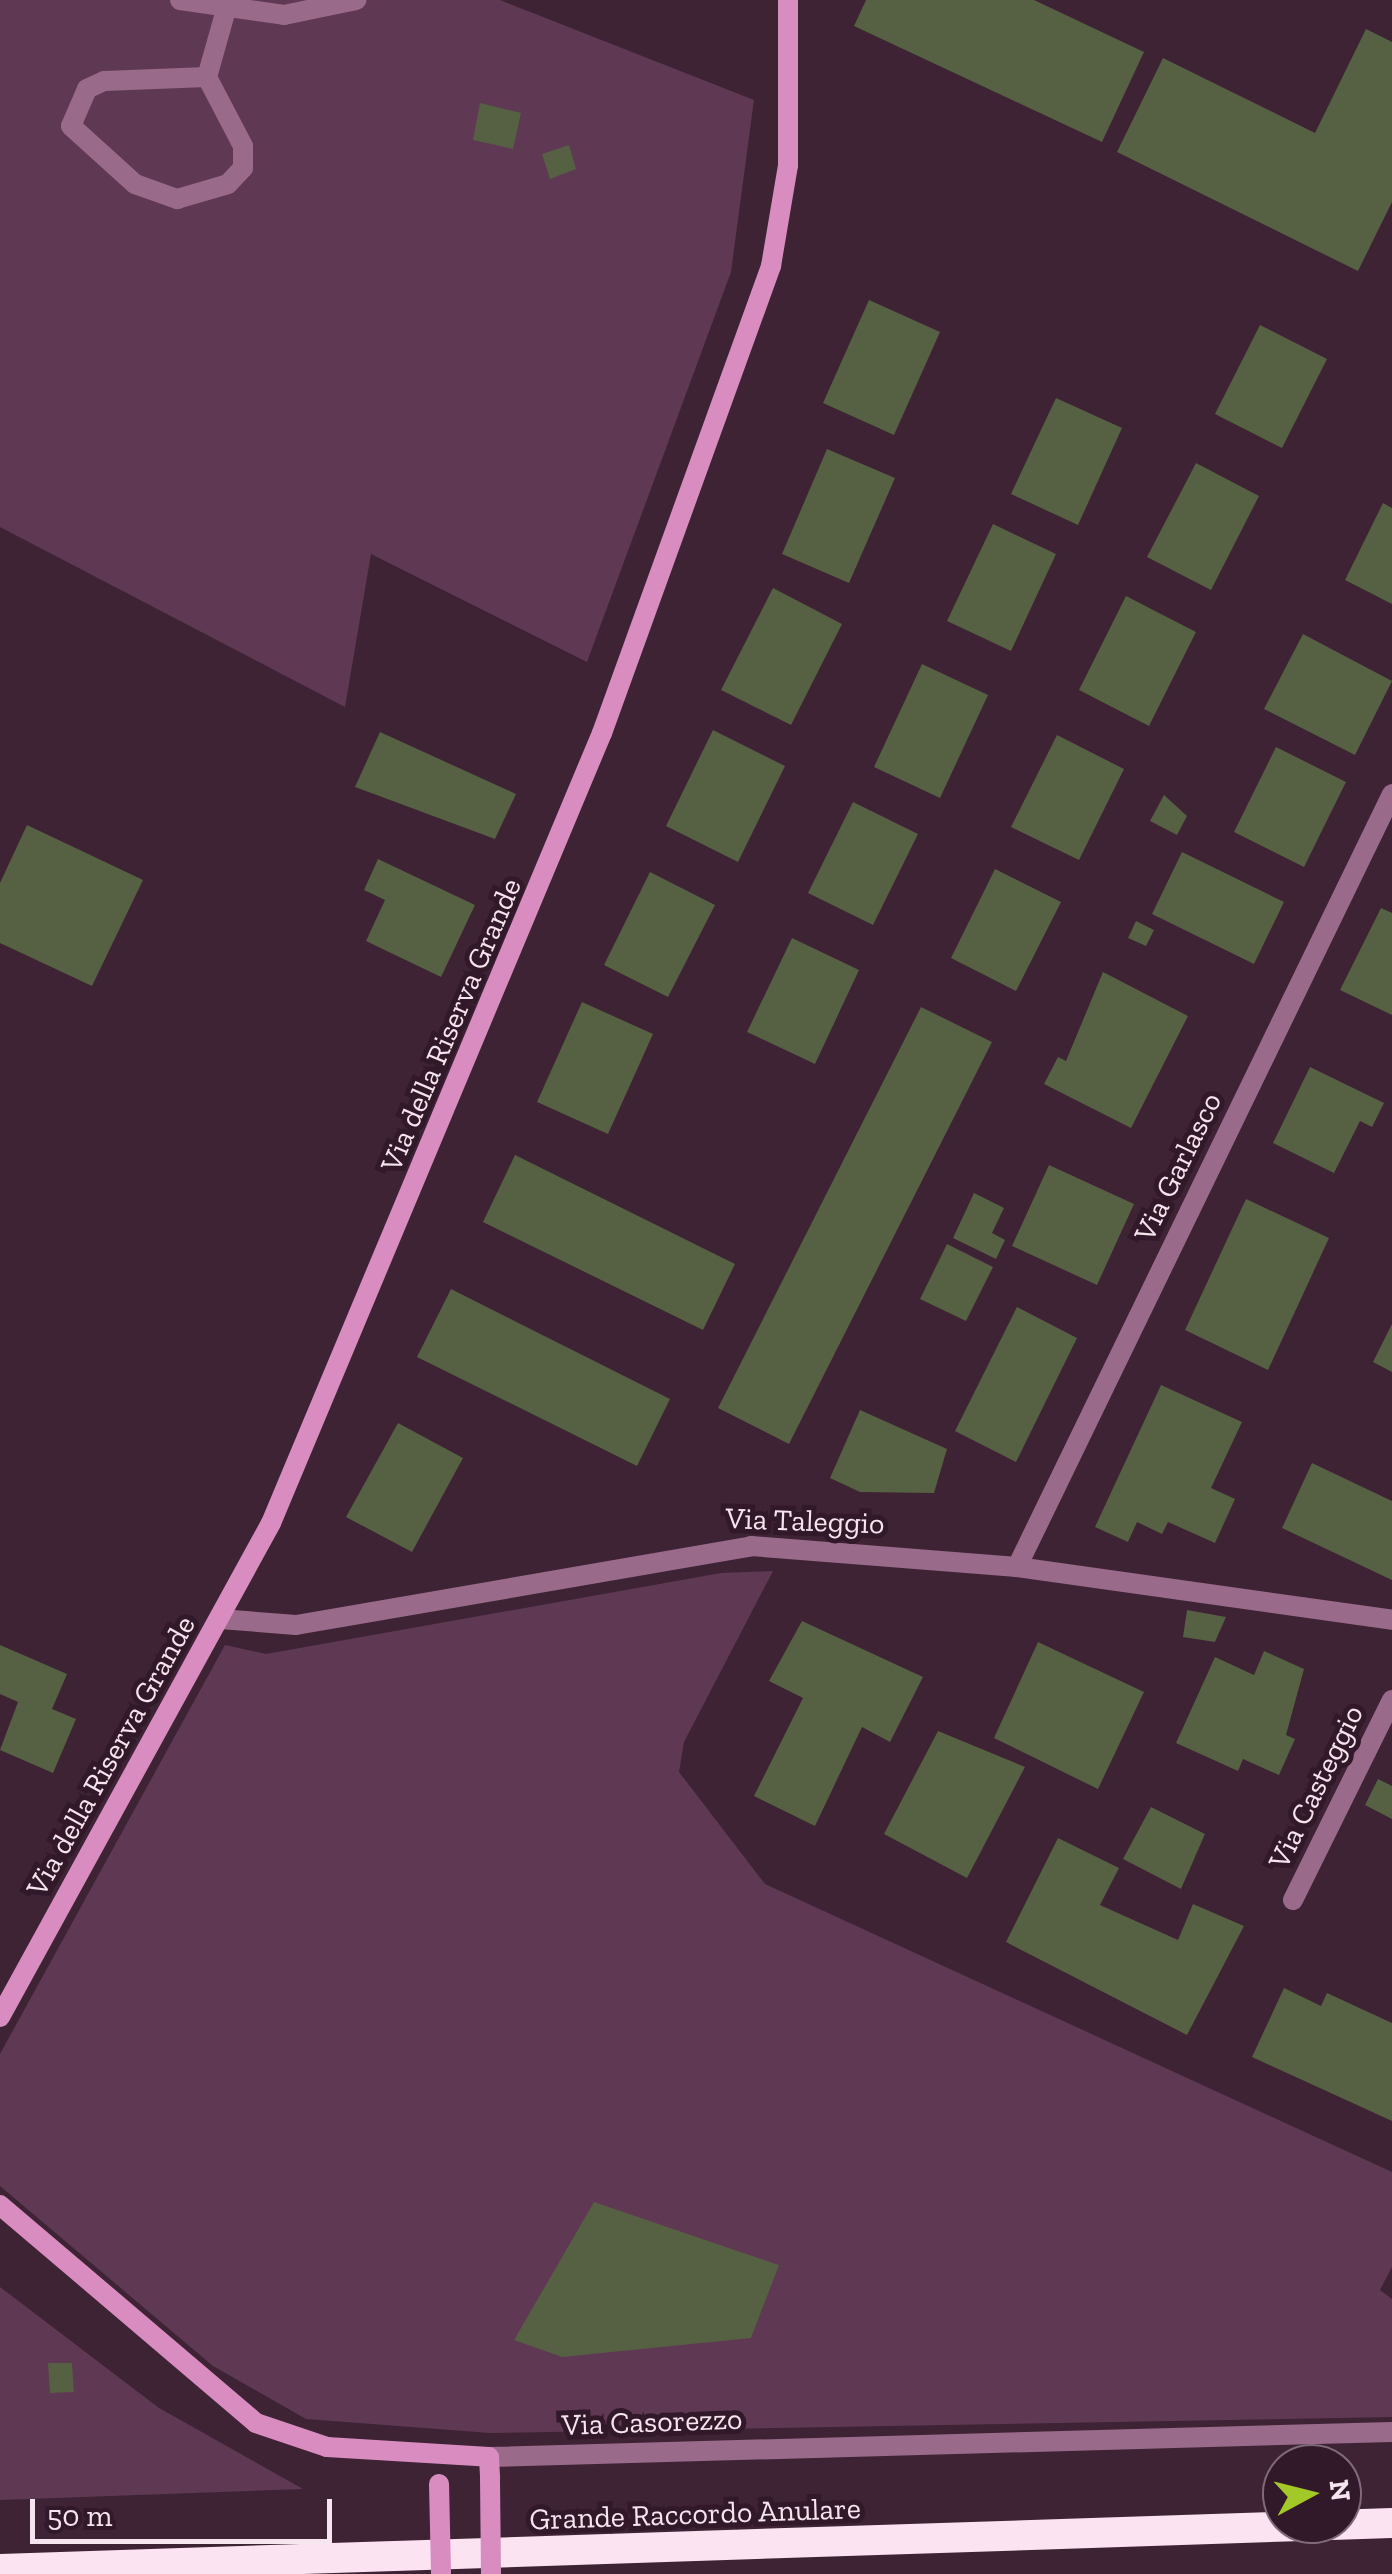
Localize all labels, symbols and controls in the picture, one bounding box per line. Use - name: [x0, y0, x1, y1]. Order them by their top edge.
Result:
- street label: Via della Riserva Grande: [373, 873, 529, 1177]
- street label: Via Garlasco: [1127, 1087, 1229, 1247]
- street label: Via Taleggio: [725, 1500, 885, 1542]
- street label: Via della Riserva Grande: [19, 1609, 203, 1903]
- street label: Via Casteggio: [1261, 1699, 1371, 1875]
- street label: Via Casorezzo: [561, 2401, 743, 2443]
- north arrow: [1262, 2444, 1362, 2544]
- text: N: [1323, 2478, 1358, 2503]
- scale bar: [35, 2479, 338, 2541]
- street label: Grande Raccordo Anulare: [528, 2490, 862, 2538]
- text: 50 m: [47, 2498, 112, 2534]

